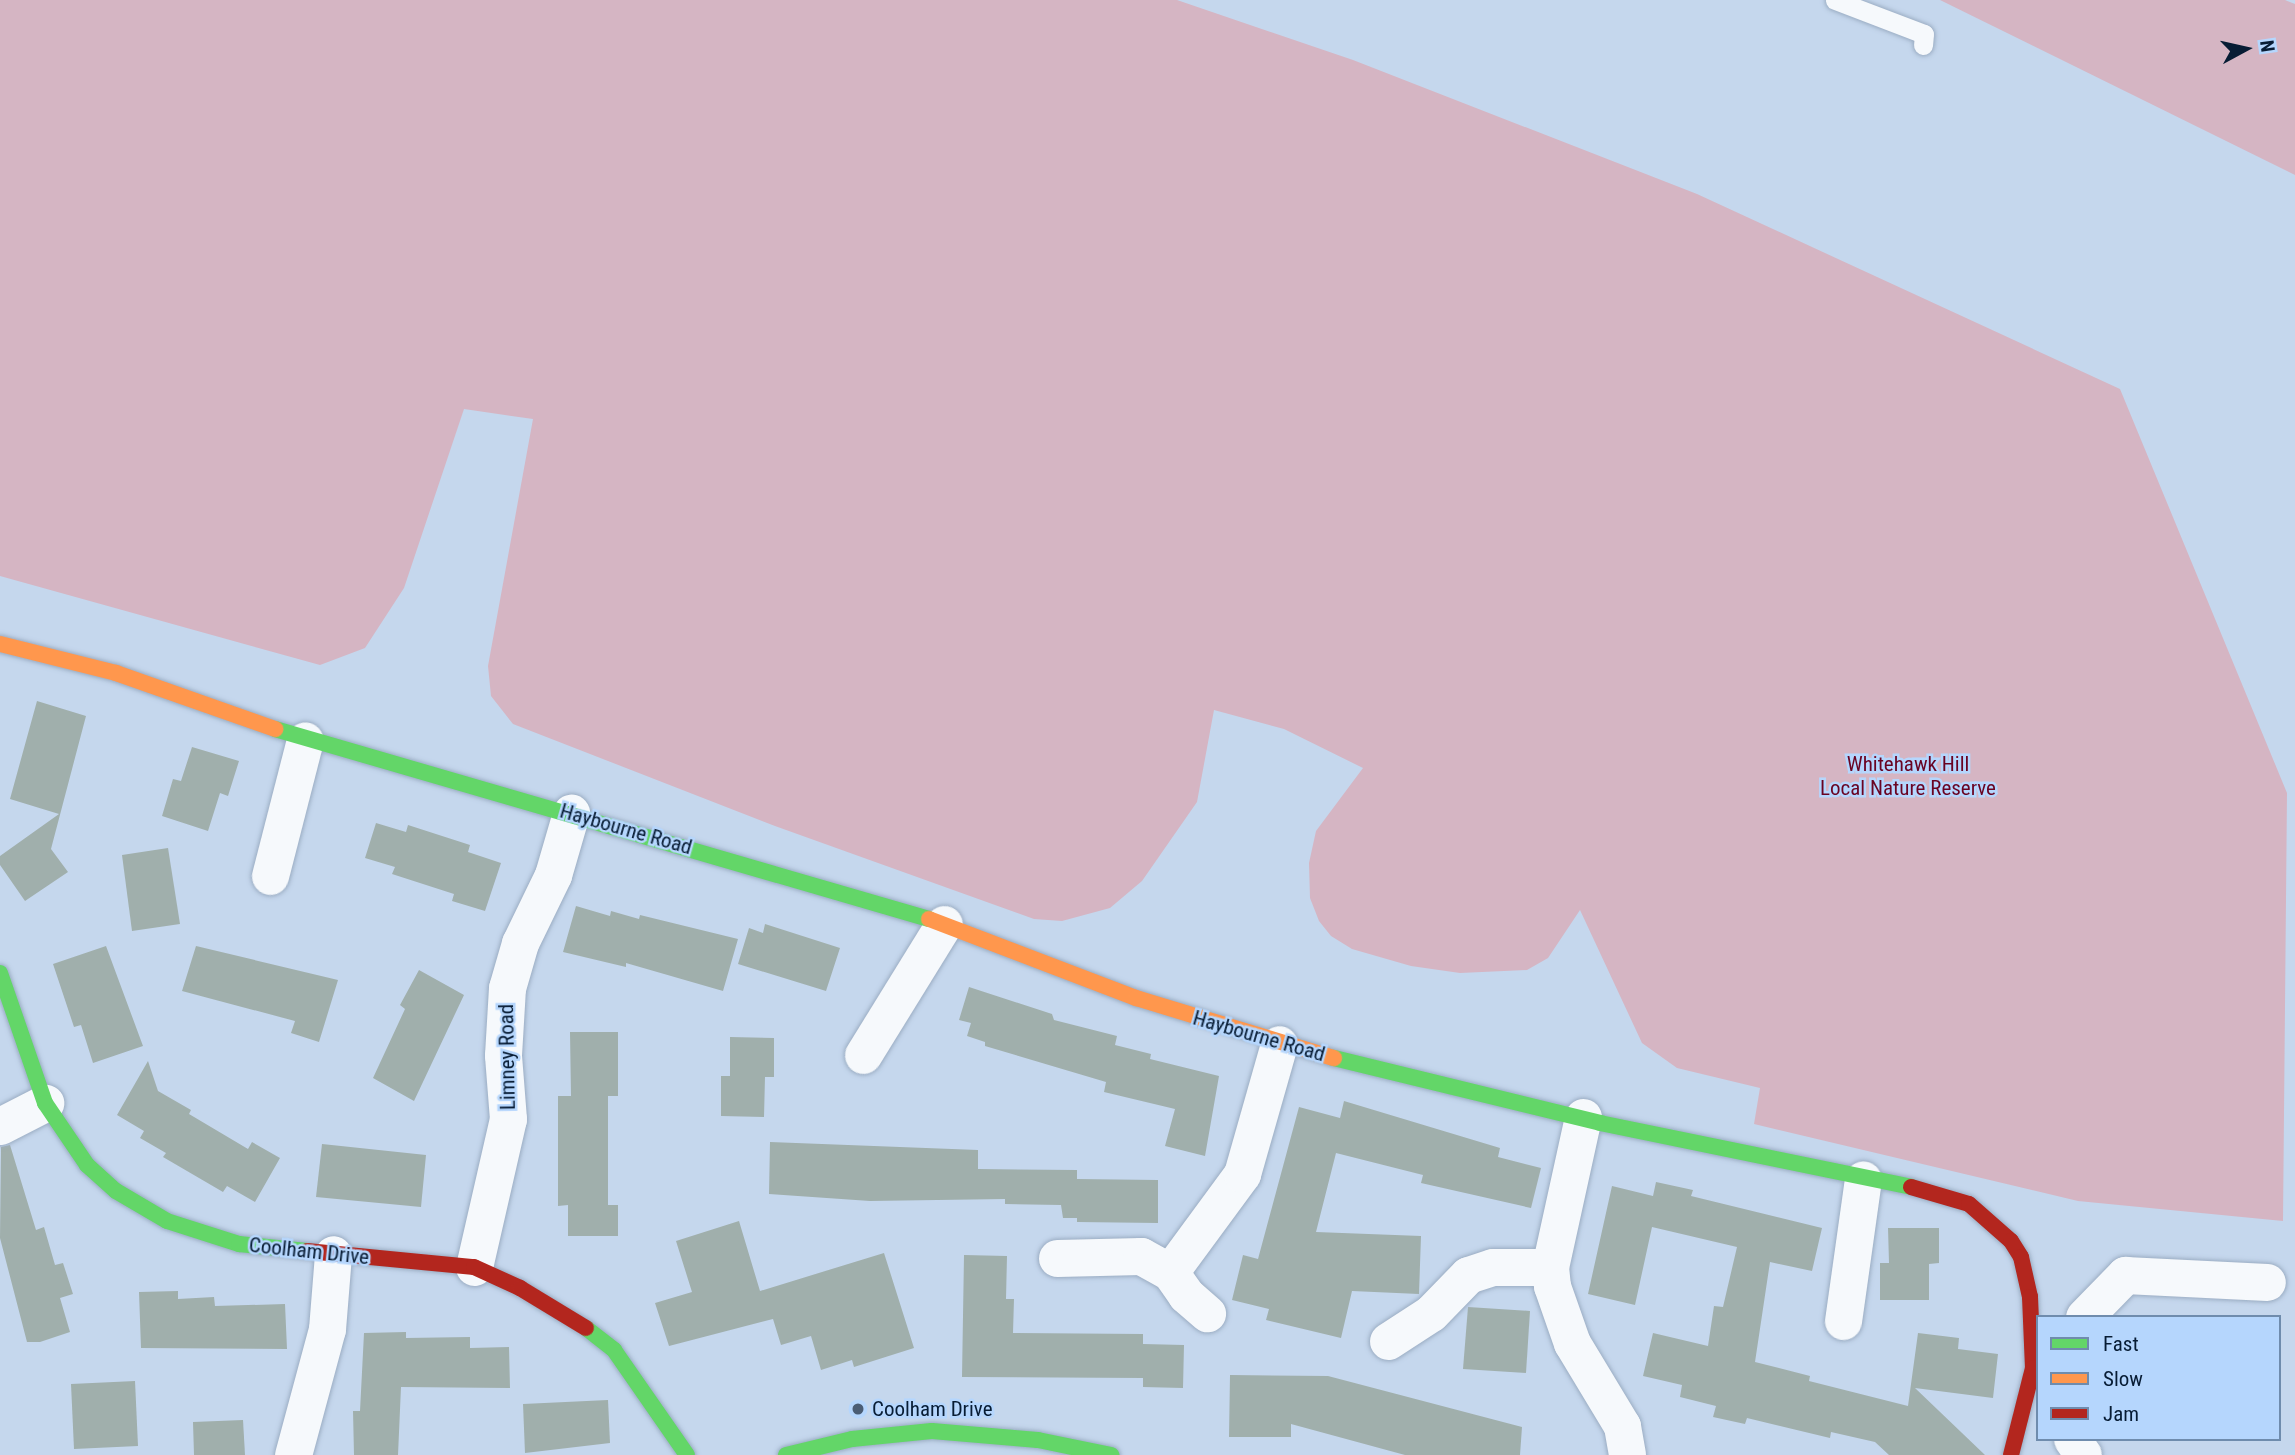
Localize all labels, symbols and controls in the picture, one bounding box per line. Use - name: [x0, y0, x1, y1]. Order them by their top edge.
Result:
- north arrow: [2211, 14, 2281, 84]
- text: N: [2255, 39, 2279, 53]
- park label: Whitehawk Hill Local Nature Reserve: [1820, 751, 1996, 801]
- street label: Haybourne Road: [557, 798, 695, 860]
- street label: Limney Road: [493, 1004, 521, 1110]
- street label: Haybourne Road: [1190, 1005, 1328, 1067]
- street label: Coolham Drive: [248, 1232, 370, 1270]
- legend: [2036, 1315, 2281, 1441]
- text: Fast: [2103, 1332, 2139, 1356]
- text: Slow: [2103, 1367, 2143, 1391]
- place label: Coolham Drive: [872, 1396, 993, 1422]
- marker: Coolham Drive: [850, 1401, 866, 1417]
- text: Jam: [2103, 1402, 2139, 1426]

